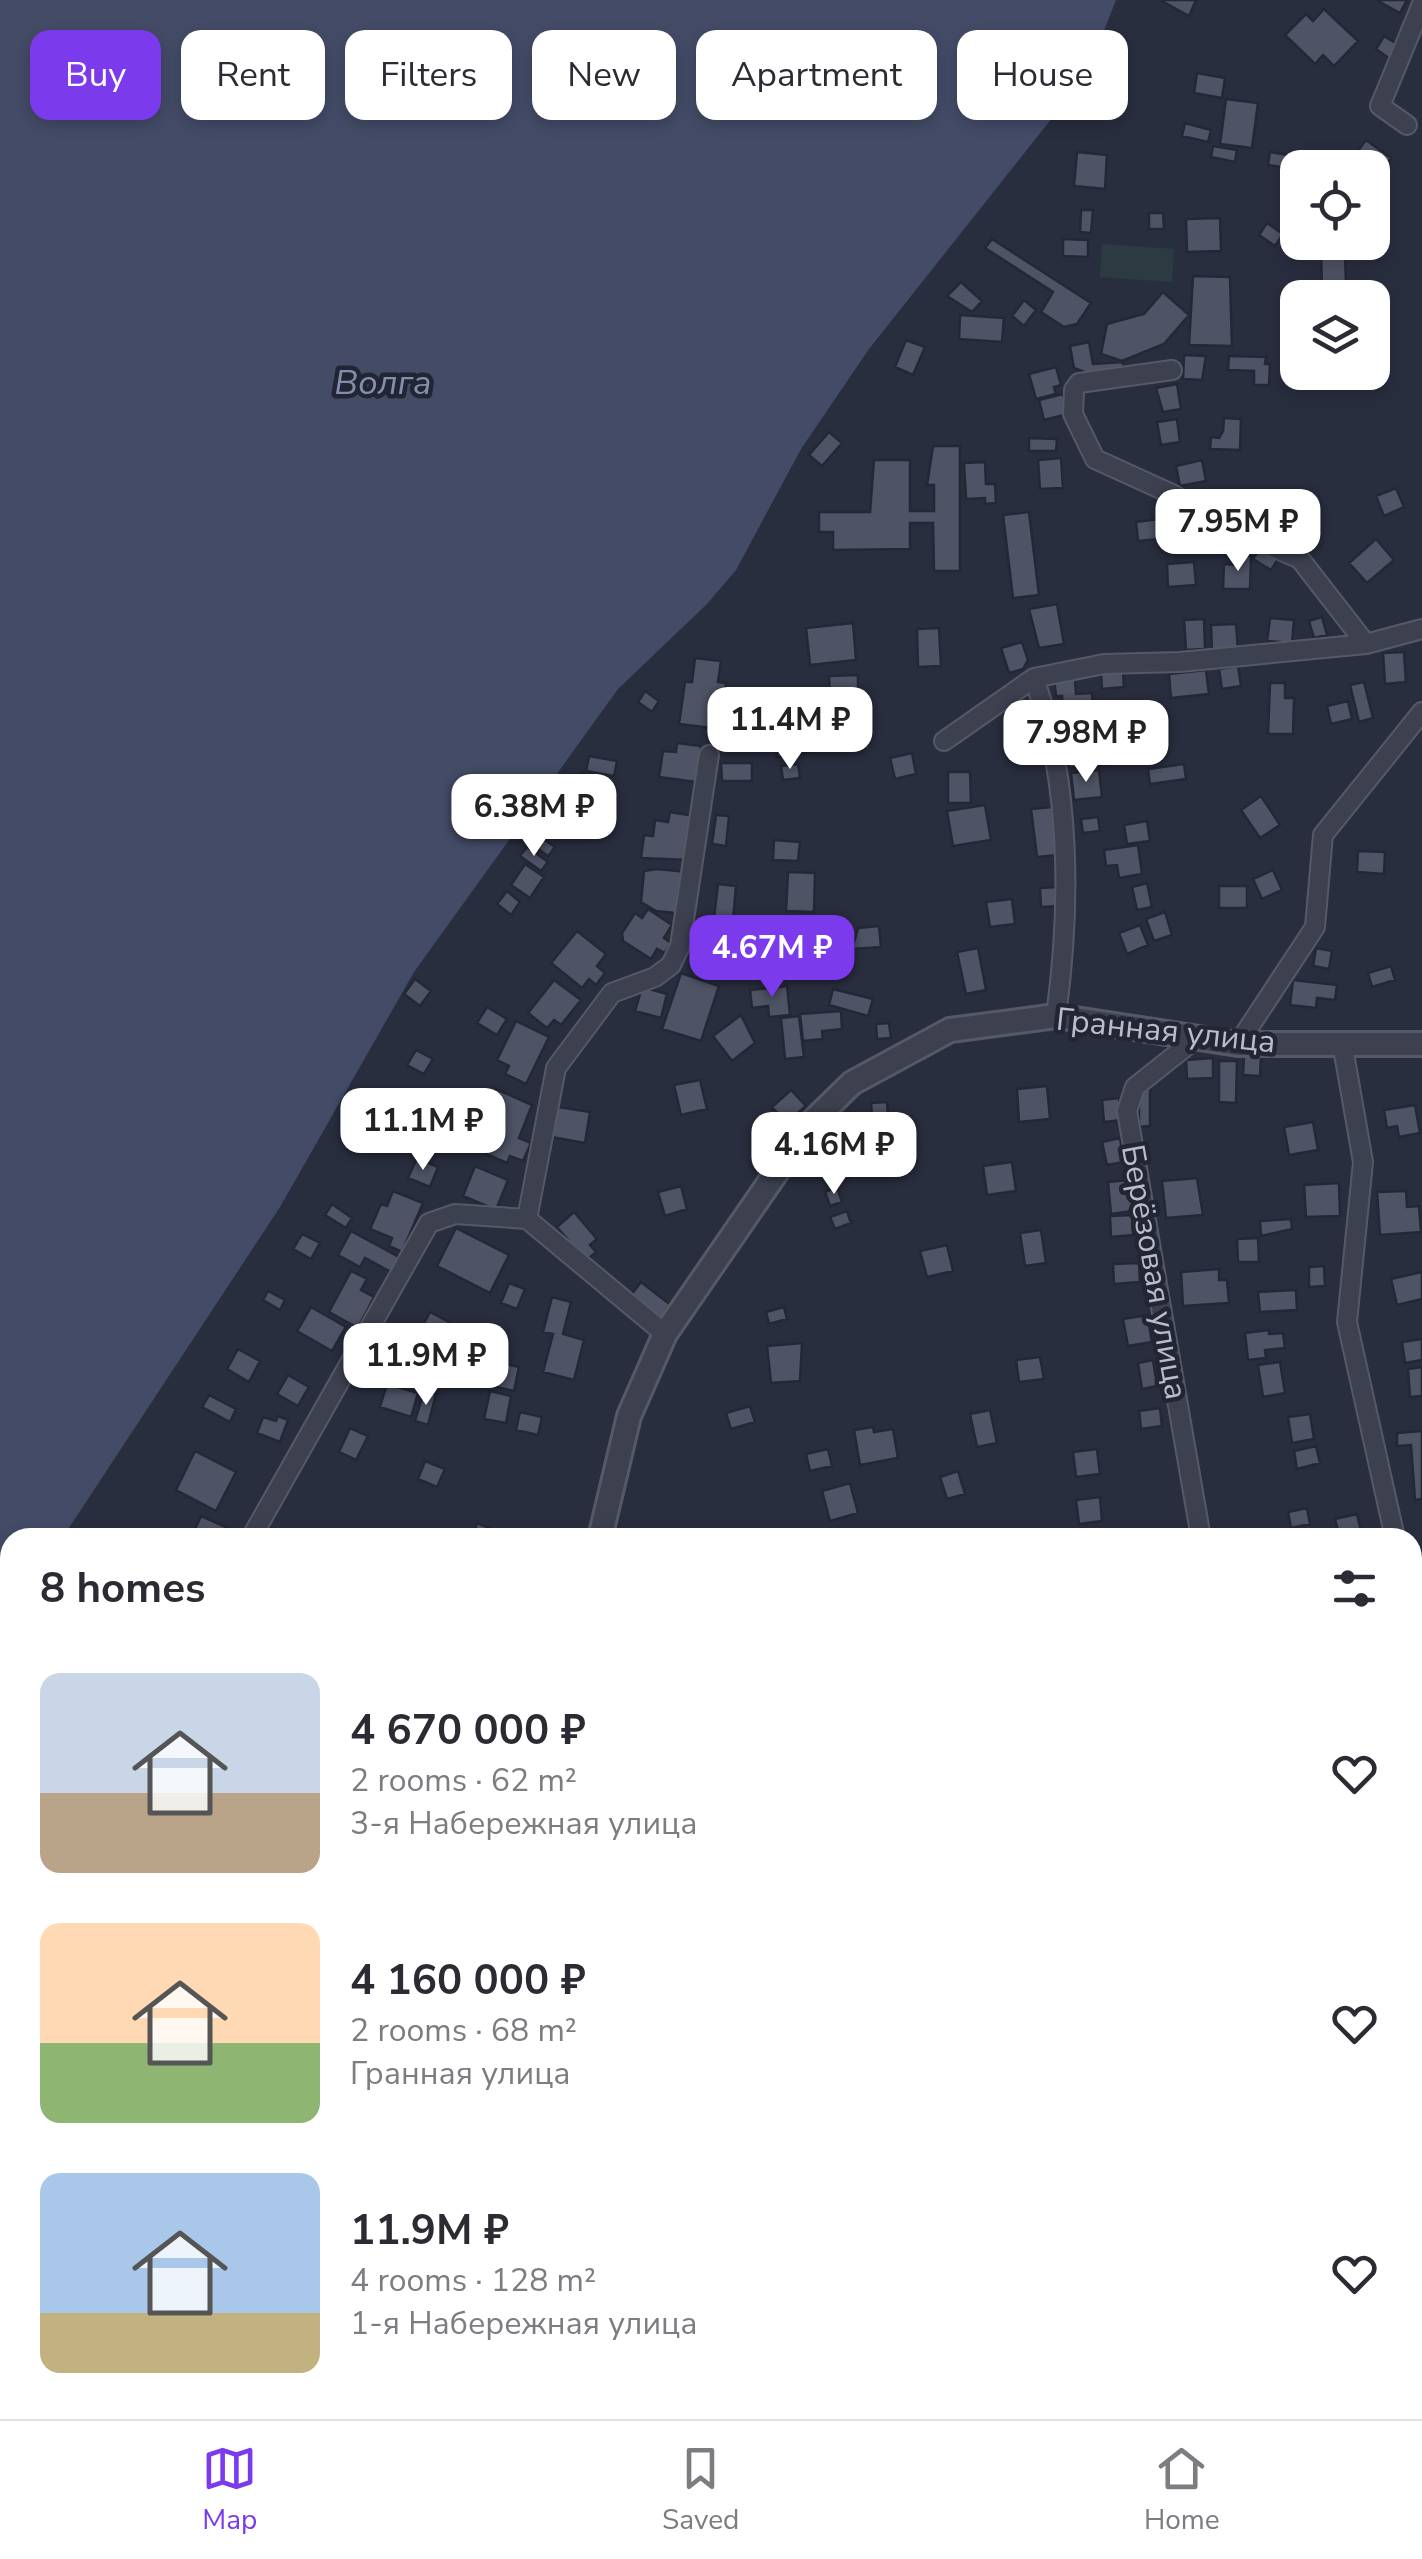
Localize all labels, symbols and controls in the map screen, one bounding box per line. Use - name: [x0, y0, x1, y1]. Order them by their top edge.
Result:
- chip: Buy: [30, 30, 161, 120]
- chip: Rent: [181, 30, 325, 120]
- chip: Filters: [345, 30, 512, 120]
- chip: New: [532, 30, 676, 120]
- chip: Apartment: [696, 30, 937, 120]
- chip: House: [957, 30, 1128, 120]
- map controls: [1280, 150, 1390, 390]
- button: locate: [1280, 150, 1390, 260]
- button: layers: [1280, 280, 1390, 390]
- water label: Волга: [334, 359, 432, 406]
- pin: 7.95M ₽: [1146, 489, 1330, 574]
- text: 7.95M ₽: [1177, 500, 1299, 543]
- pin: 11.4M ₽: [698, 687, 882, 772]
- text: 11.4M ₽: [729, 698, 851, 741]
- pin: 7.98M ₽: [994, 700, 1178, 785]
- text: 7.98M ₽: [1025, 711, 1147, 754]
- pin: 6.38M ₽: [442, 774, 626, 859]
- text: 6.38M ₽: [473, 785, 595, 828]
- pin: 4.67M ₽: [680, 915, 864, 1000]
- text: 4.67M ₽: [711, 926, 833, 969]
- street label: Гранная улица: [1054, 998, 1278, 1063]
- pin: 11.1M ₽: [331, 1088, 515, 1173]
- text: 11.1M ₽: [362, 1099, 484, 1142]
- pin: 4.16M ₽: [742, 1112, 926, 1197]
- text: 4.16M ₽: [773, 1123, 895, 1166]
- street label: Берёзовая улица: [1111, 1141, 1198, 1403]
- pin: 11.9M ₽: [334, 1323, 518, 1408]
- text: 11.9M ₽: [365, 1334, 487, 1377]
- text: 8 homes: [40, 1560, 205, 1617]
- icon: filters: [1327, 1561, 1382, 1616]
- text: 4 670 000 ₽: [350, 1702, 586, 1759]
- icon: home: [120, 1713, 240, 1833]
- icon: heart: [1327, 1746, 1382, 1801]
- text: 2 rooms · 62 m²: [350, 1759, 577, 1802]
- text: 3-я Набережная улица: [350, 1802, 698, 1845]
- text: 4 160 000 ₽: [350, 1952, 586, 2009]
- icon: home: [120, 1963, 240, 2083]
- icon: heart: [1327, 1996, 1382, 2051]
- text: 2 rooms · 68 m²: [350, 2009, 577, 2052]
- text: Гранная улица: [350, 2052, 571, 2095]
- text: 11.9M ₽: [350, 2202, 509, 2259]
- icon: home: [120, 2213, 240, 2333]
- icon: heart: [1327, 2246, 1382, 2301]
- text: 4 rooms · 128 m²: [350, 2259, 596, 2302]
- text: 1-я Набережная улица: [350, 2302, 698, 2345]
- tab: Map: [202, 2441, 257, 2539]
- tab: Saved: [662, 2441, 739, 2539]
- tab: Home: [1144, 2441, 1220, 2539]

